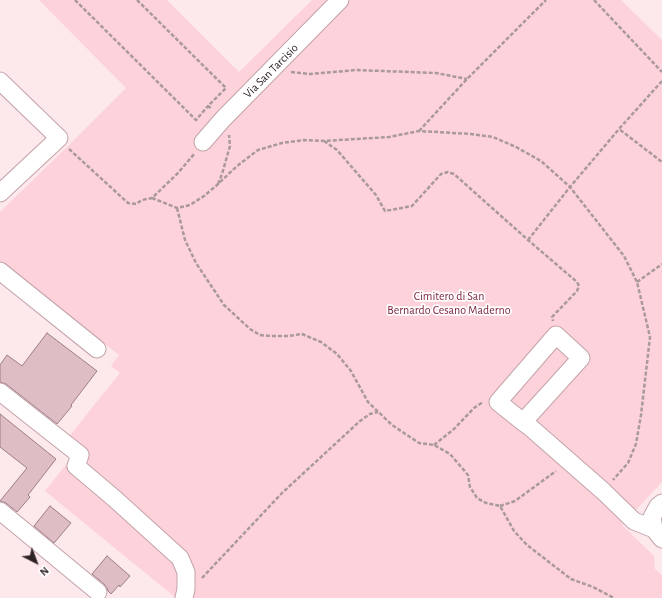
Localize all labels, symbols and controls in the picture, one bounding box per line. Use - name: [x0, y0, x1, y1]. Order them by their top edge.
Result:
- street label: Via San Tarcisio: [241, 41, 301, 101]
- park label: Cimitero di San Bernardo Cesano Maderno: [387, 289, 511, 317]
- north arrow: [16, 542, 56, 582]
- text: N: [38, 565, 51, 578]

